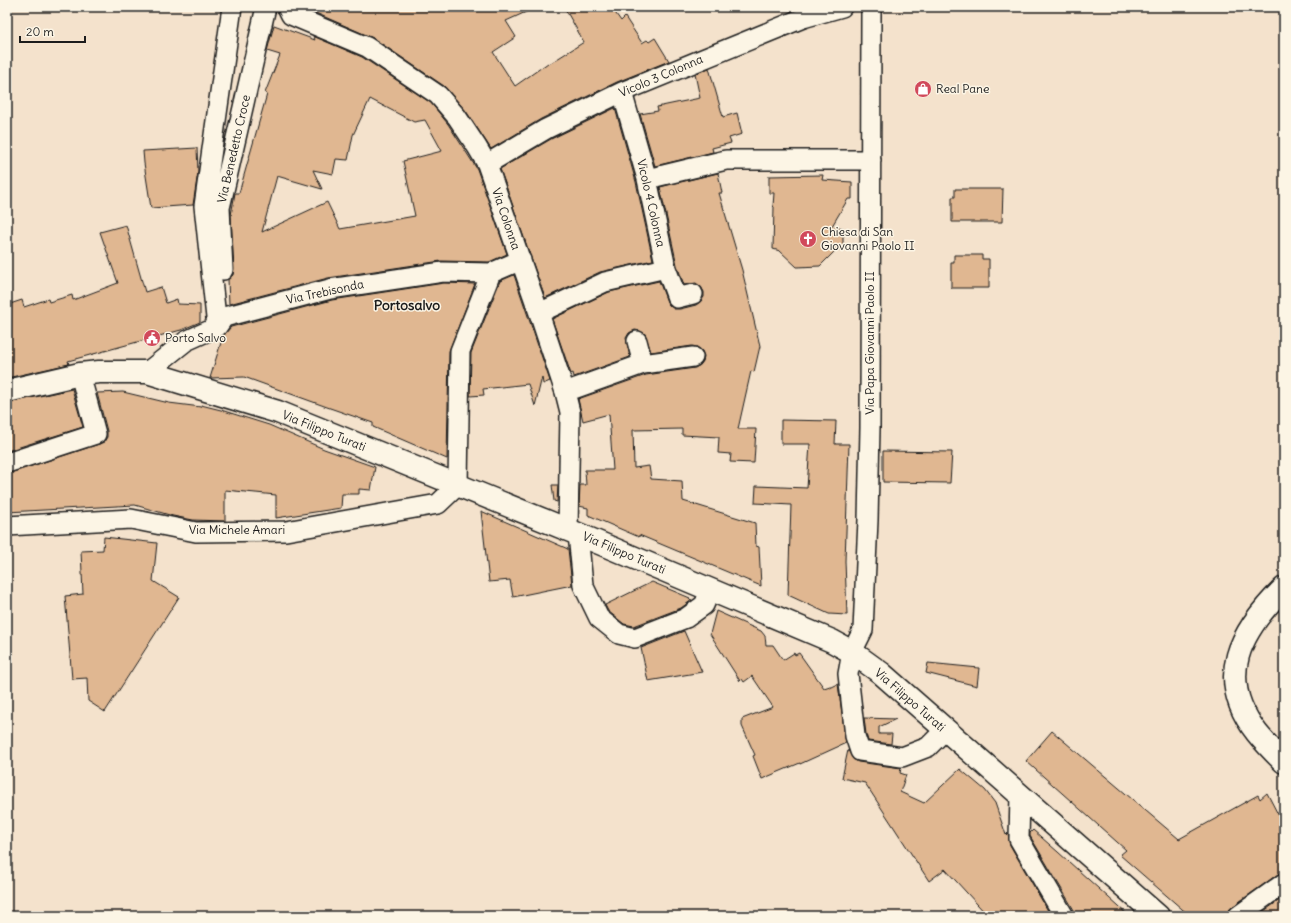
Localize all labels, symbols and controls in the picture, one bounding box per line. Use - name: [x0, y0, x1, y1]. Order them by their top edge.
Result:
- scale bar: [20, 18, 85, 44]
- text: 20 m: [26, 24, 54, 39]
- street label: Vicolo 3 Colonna: [617, 51, 705, 100]
- shop icon: Real Pane: [913, 79, 933, 99]
- place label: Real Pane: [936, 81, 989, 96]
- street label: Via Benedetto Croce: [214, 93, 253, 204]
- street label: Vicolo 4 Colonna: [634, 157, 669, 248]
- street label: Via Colonna: [489, 186, 524, 252]
- place label: Chiesa di San Giovanni Paolo II: [821, 224, 914, 253]
- church icon: Chiesa di San Giovanni Paolo II: [798, 229, 818, 249]
- street label: Via Papa Giovanni Paolo II: [862, 271, 877, 415]
- street label: Via Trebisonda: [285, 276, 365, 307]
- district label: Portosalvo: [374, 296, 440, 314]
- public building icon: Porto Salvo: [142, 328, 162, 348]
- place label: Porto Salvo: [165, 330, 226, 345]
- street label: Via Filippo Turati: [280, 407, 368, 454]
- street label: Via Michele Amari: [189, 522, 285, 537]
- street label: Via Filippo Turati: [580, 528, 668, 577]
- street label: Via Filippo Turati: [872, 665, 949, 734]

